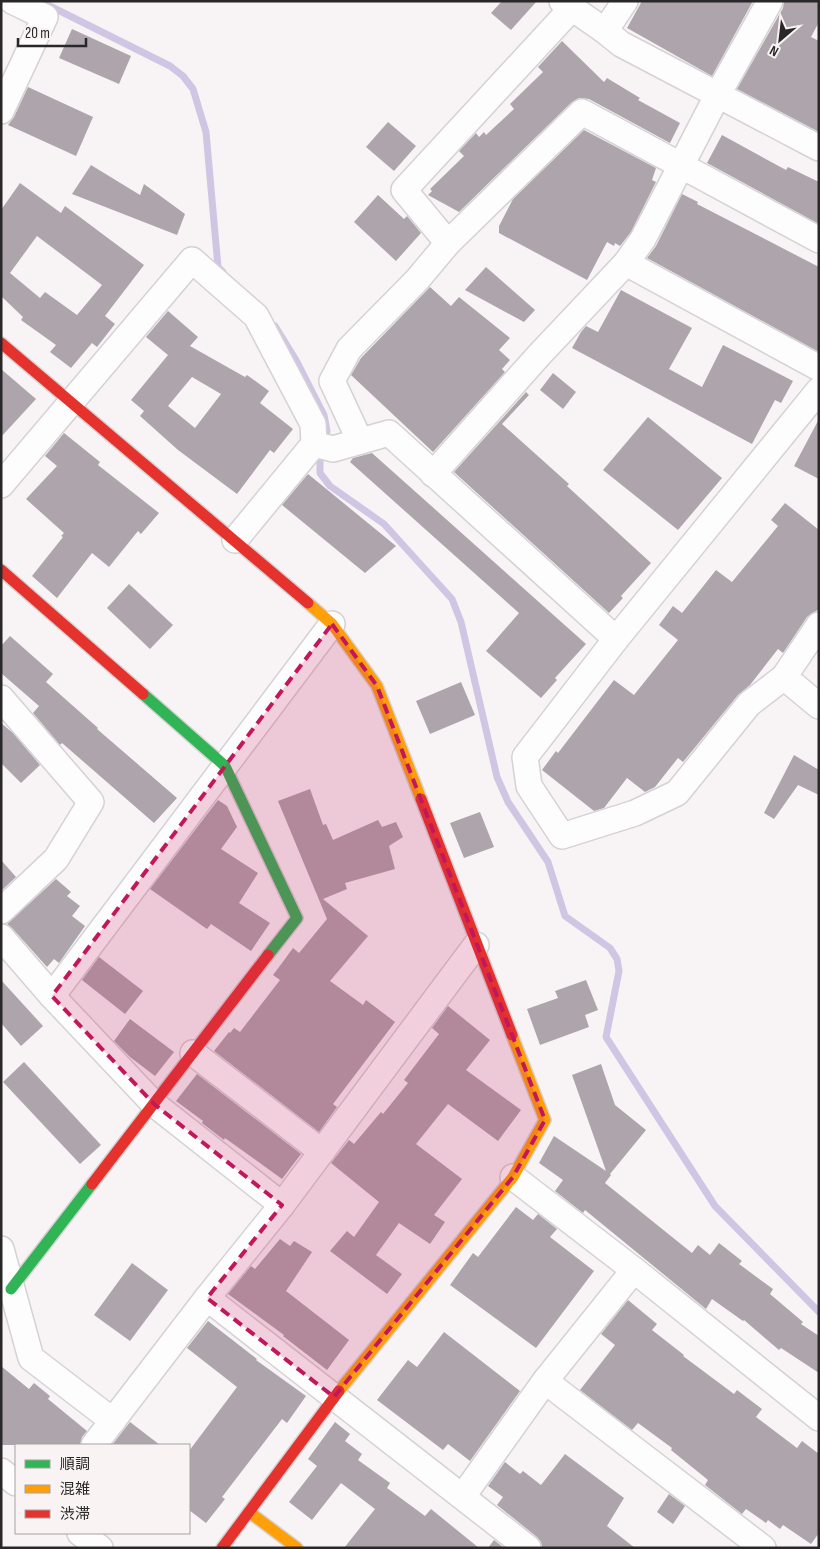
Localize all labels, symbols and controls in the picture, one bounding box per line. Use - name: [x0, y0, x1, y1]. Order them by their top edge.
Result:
- scale bar: [18, 15, 85, 47]
- north arrow: [755, 15, 805, 65]
- text: 20 m: [25, 24, 50, 43]
- text: N: [767, 42, 781, 60]
- legend: [15, 1444, 190, 1534]
- text: 順調: [60, 1455, 90, 1474]
- text: 混雑: [60, 1480, 90, 1499]
- text: 渋滞: [60, 1505, 90, 1524]

